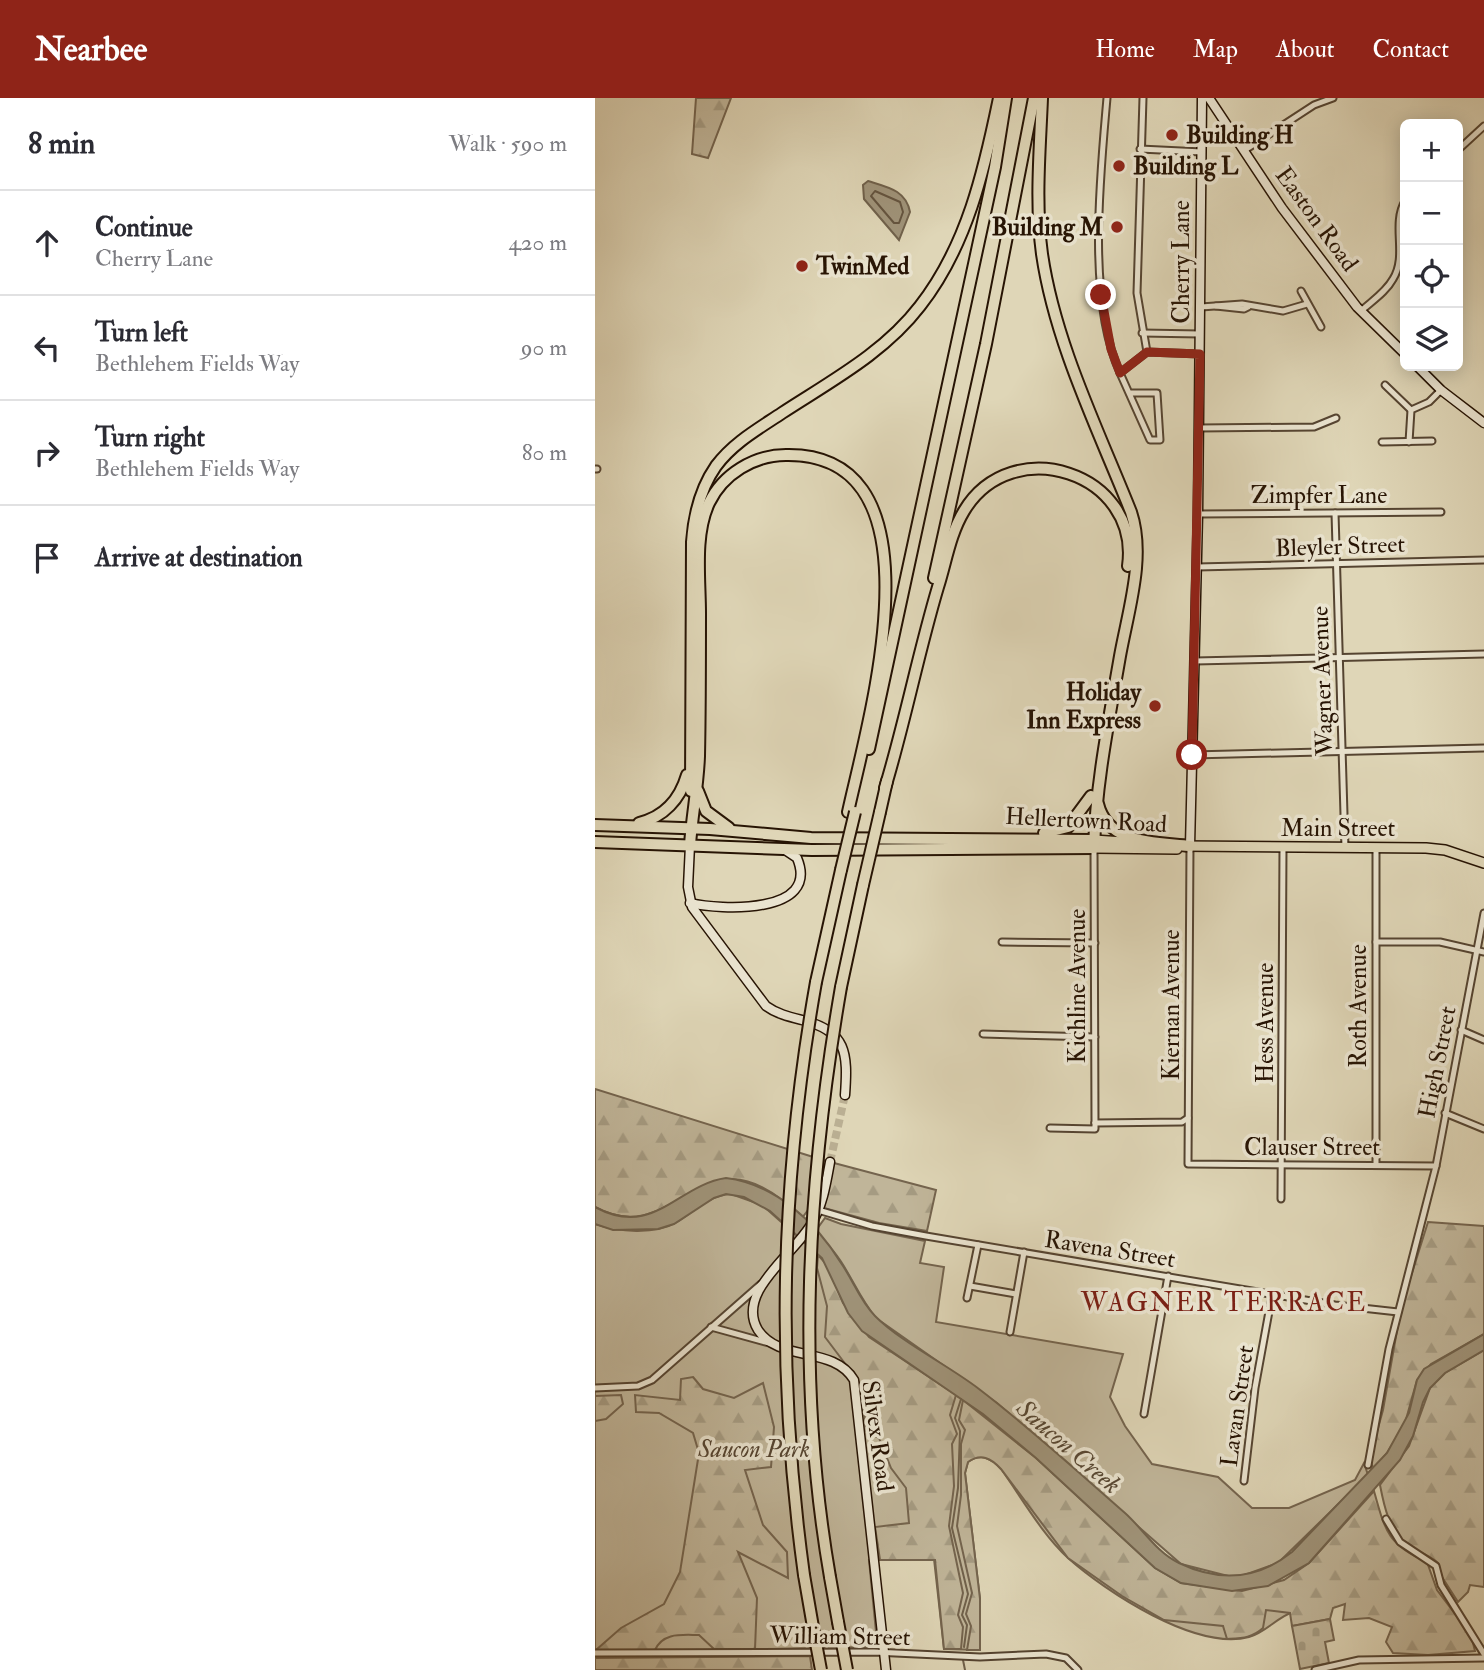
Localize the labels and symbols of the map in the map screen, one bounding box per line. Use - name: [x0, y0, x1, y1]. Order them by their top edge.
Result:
- place label: Building H: [1186, 120, 1294, 151]
- marker: Building H: [1164, 127, 1180, 143]
- place label: Building L: [1133, 151, 1239, 182]
- marker: Building L: [1111, 158, 1127, 174]
- street label: Easton Road: [1268, 161, 1365, 278]
- street label: Cherry Lane: [1166, 200, 1197, 324]
- place label: Building M: [992, 212, 1103, 243]
- marker: Building M: [1109, 219, 1125, 235]
- place label: TwinMed: [815, 251, 910, 282]
- marker: TwinMed: [794, 258, 810, 274]
- route end: [1085, 279, 1116, 310]
- street label: Zimpfer Lane: [1251, 480, 1387, 511]
- street label: Bleyler Street: [1274, 529, 1406, 564]
- street label: Wagner Avenue: [1304, 606, 1341, 757]
- place label: Holiday Inn Express: [1026, 677, 1142, 736]
- marker: Holiday Inn Express: [1147, 698, 1163, 714]
- route start: [1176, 739, 1207, 770]
- street label: Hellertown Road: [1004, 801, 1168, 840]
- street label: Main Street: [1281, 813, 1396, 844]
- street label: Kichline Avenue: [1062, 909, 1093, 1063]
- street label: Kiernan Avenue: [1156, 929, 1187, 1081]
- street label: Roth Avenue: [1343, 944, 1374, 1068]
- street label: Hess Avenue: [1250, 963, 1281, 1083]
- street label: High Street: [1411, 1003, 1464, 1121]
- street label: Clauser Street: [1244, 1132, 1380, 1163]
- street label: Ravena Street: [1042, 1224, 1178, 1275]
- district label: WAGNER TERRACE: [1080, 1287, 1367, 1319]
- street label: Lavan Street: [1214, 1343, 1261, 1469]
- street label: Silvex Road: [854, 1379, 901, 1494]
- water label: Saucon Creek: [1009, 1392, 1127, 1501]
- park label: Saucon Park: [697, 1434, 810, 1465]
- street label: William Street: [768, 1620, 911, 1653]

